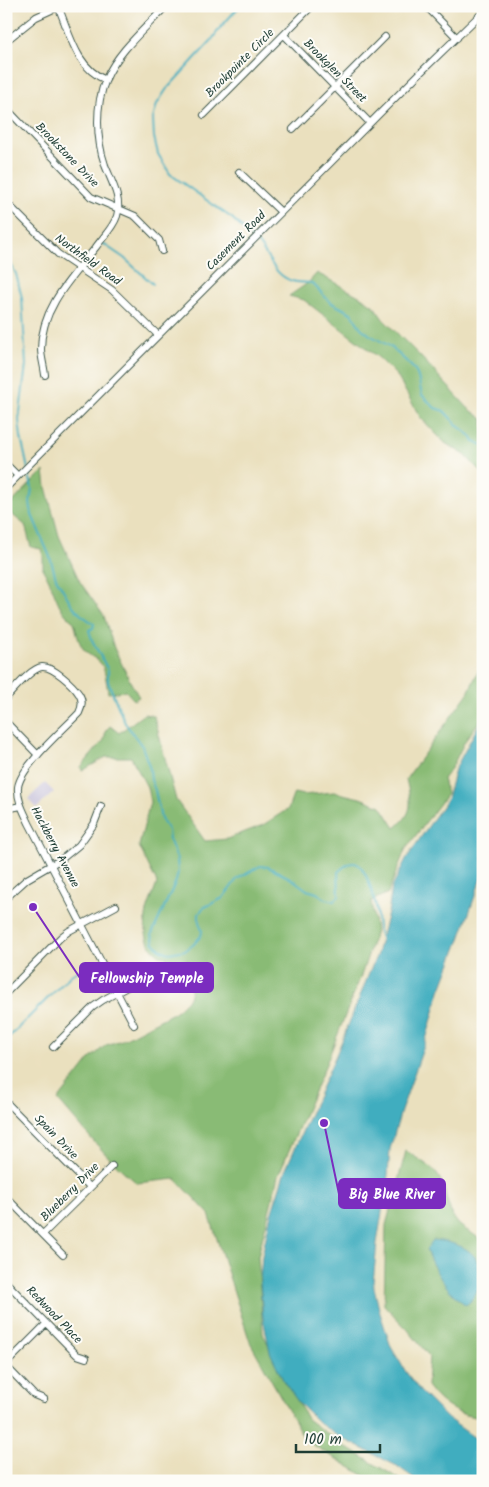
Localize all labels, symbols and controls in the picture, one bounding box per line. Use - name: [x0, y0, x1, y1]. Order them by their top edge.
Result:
- street label: Brookpointe Circle: [201, 24, 279, 102]
- street label: Brookglen Street: [299, 35, 372, 108]
- street label: Brookstone Drive: [31, 118, 104, 193]
- street label: Casement Road: [202, 206, 271, 275]
- street label: Northfield Road: [51, 229, 126, 291]
- street label: Hackberry Avenue: [25, 803, 85, 892]
- callout: Fellowship Temple: [80, 963, 213, 992]
- text: Fellowship Temple: [90, 968, 204, 990]
- street label: Spain Drive: [29, 1110, 83, 1164]
- street label: Blueberry Drive: [36, 1158, 104, 1226]
- callout: Big Blue River: [339, 1179, 445, 1208]
- text: Big Blue River: [349, 1184, 436, 1206]
- street label: Redwood Place: [21, 1282, 87, 1349]
- scale bar: [296, 1422, 380, 1454]
- text: 100 m: [304, 1428, 342, 1452]

